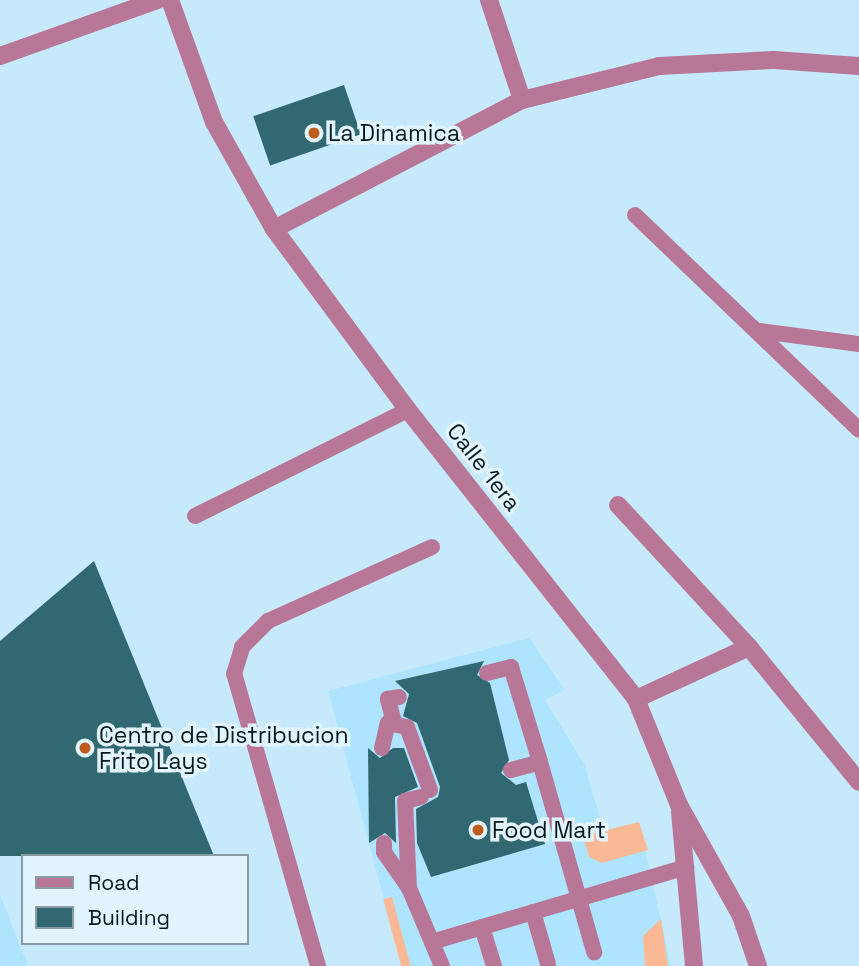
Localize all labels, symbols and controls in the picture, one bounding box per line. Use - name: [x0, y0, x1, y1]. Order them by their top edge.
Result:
- place label: La Dinamica: [328, 119, 460, 147]
- marker: La Dinamica: [306, 125, 322, 141]
- street label: Calle 1era: [441, 418, 527, 516]
- place label: Centro de Distribucion Frito Lays: [99, 721, 349, 775]
- marker: Centro de Distribucion Frito Lays: [77, 740, 93, 756]
- place label: Food Mart: [492, 816, 606, 844]
- marker: Food Mart: [470, 822, 486, 838]
- legend: [21, 854, 248, 945]
- text: Road: [88, 869, 140, 896]
- text: Building: [88, 904, 170, 931]

